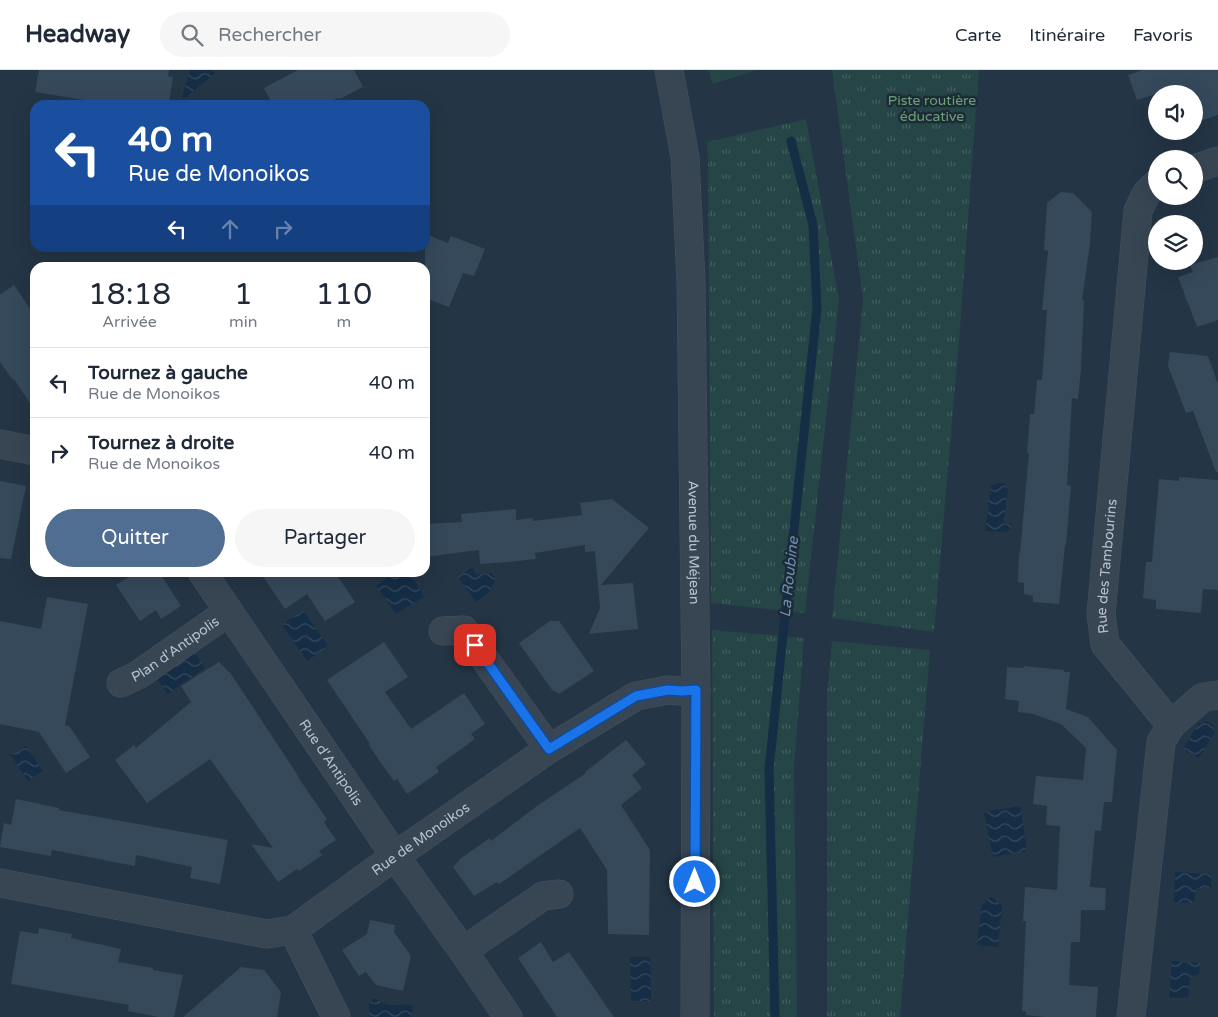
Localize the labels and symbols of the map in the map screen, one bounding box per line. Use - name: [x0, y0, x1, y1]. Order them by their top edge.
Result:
- park label: Piste routière éducative: [888, 92, 976, 125]
- street label: Avenue du Méjean: [685, 480, 703, 604]
- street label: Rue des Tambourins: [1092, 498, 1120, 635]
- water label: La Roubine: [776, 534, 802, 618]
- street label: Plan d'Antipolis: [128, 612, 223, 685]
- pin: [454, 624, 496, 666]
- street label: Rue d'Antipolis: [296, 716, 367, 809]
- street label: Rue de Monoikos: [368, 798, 473, 879]
- position arrow: [668, 855, 720, 907]

